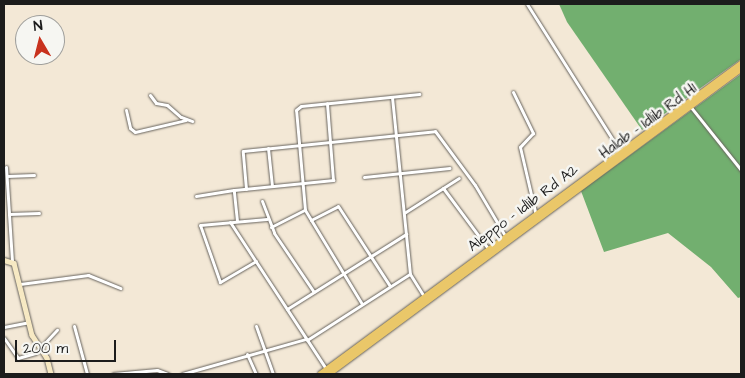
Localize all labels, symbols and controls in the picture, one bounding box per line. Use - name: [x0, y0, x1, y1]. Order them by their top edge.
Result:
- north arrow: [15, 15, 65, 65]
- text: N: [32, 16, 44, 37]
- street label: Halab - Idlib Rd H1: [596, 80, 700, 162]
- street label: Aleppo - Idlib Rd A2: [464, 161, 582, 255]
- scale bar: [18, 330, 119, 362]
- text: 200 m: [23, 338, 68, 359]

